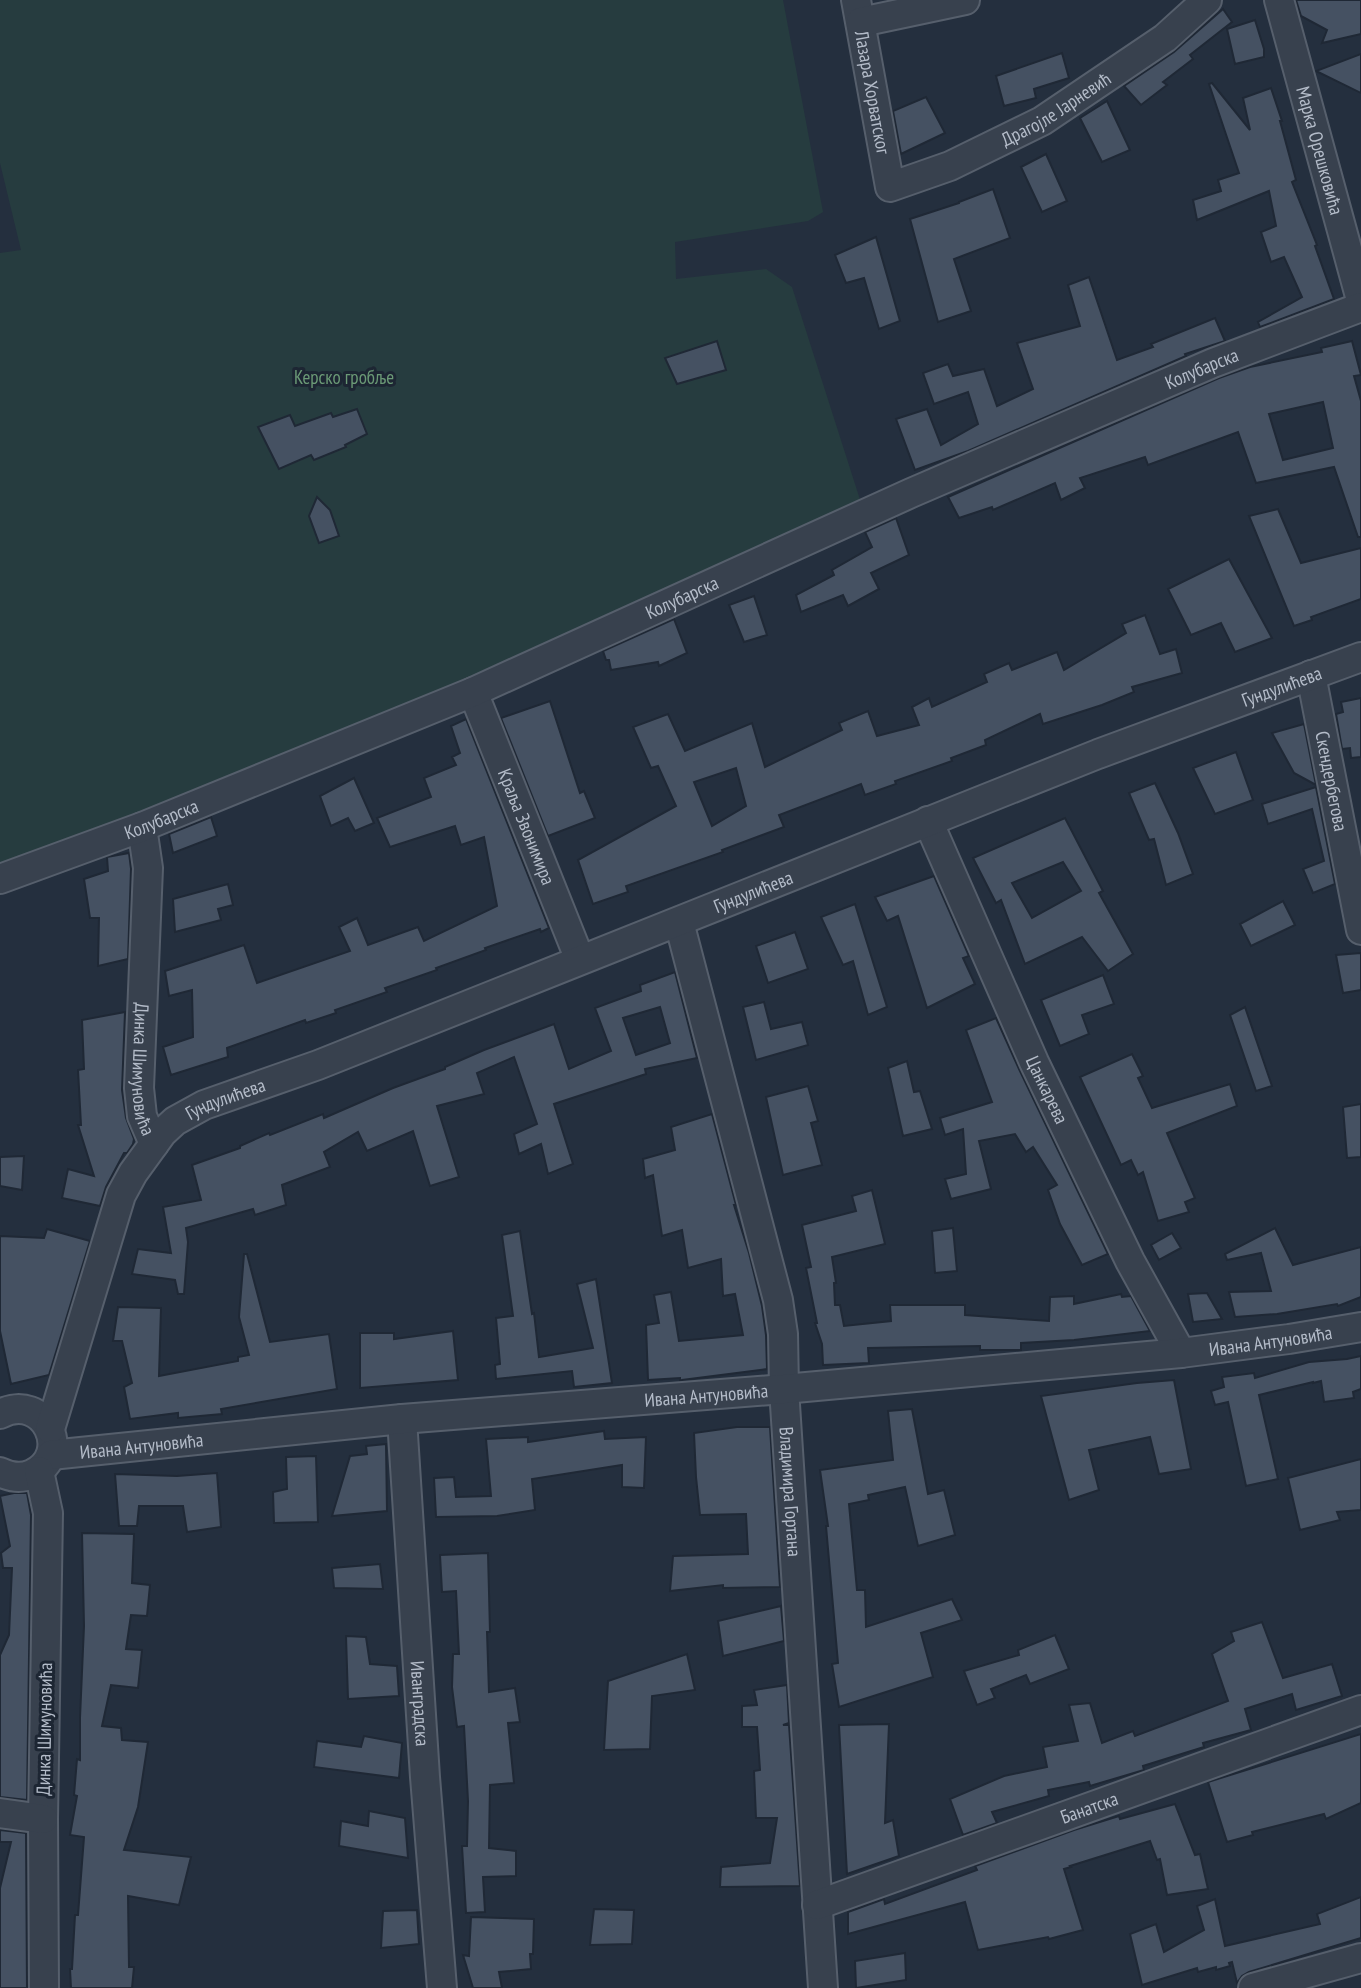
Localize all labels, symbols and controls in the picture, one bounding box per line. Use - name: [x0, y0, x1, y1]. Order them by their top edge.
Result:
- street label: Лазара Хорватског: [850, 28, 896, 157]
- street label: Драгојле Јарневић: [997, 66, 1115, 151]
- street label: Марка Орешковића: [1291, 84, 1349, 217]
- street label: Колубарска: [1161, 343, 1242, 394]
- park label: Керско гробље: [294, 365, 394, 389]
- street label: Колубарска: [642, 570, 722, 624]
- street label: Гундулићева: [1238, 661, 1325, 712]
- street label: Скендербегова: [1310, 729, 1353, 833]
- street label: Краља Звонимира: [493, 765, 561, 888]
- street label: Колубарска: [121, 793, 202, 844]
- street label: Гундулићева: [710, 865, 796, 918]
- street label: Динка Шимуновића: [127, 1002, 161, 1139]
- street label: Цанкарева: [1021, 1052, 1074, 1128]
- street label: Гундулићева: [181, 1073, 268, 1125]
- street label: Ивана Антуновића: [1208, 1320, 1334, 1361]
- street label: Ивана Антуновића: [643, 1378, 769, 1412]
- street label: Владимира Гортана: [774, 1426, 807, 1557]
- street label: Ивана Антуновића: [79, 1427, 204, 1464]
- street label: Иванградска: [406, 1660, 435, 1747]
- street label: Динка Шимуновића: [31, 1662, 57, 1796]
- street label: Банатска: [1057, 1786, 1121, 1829]

